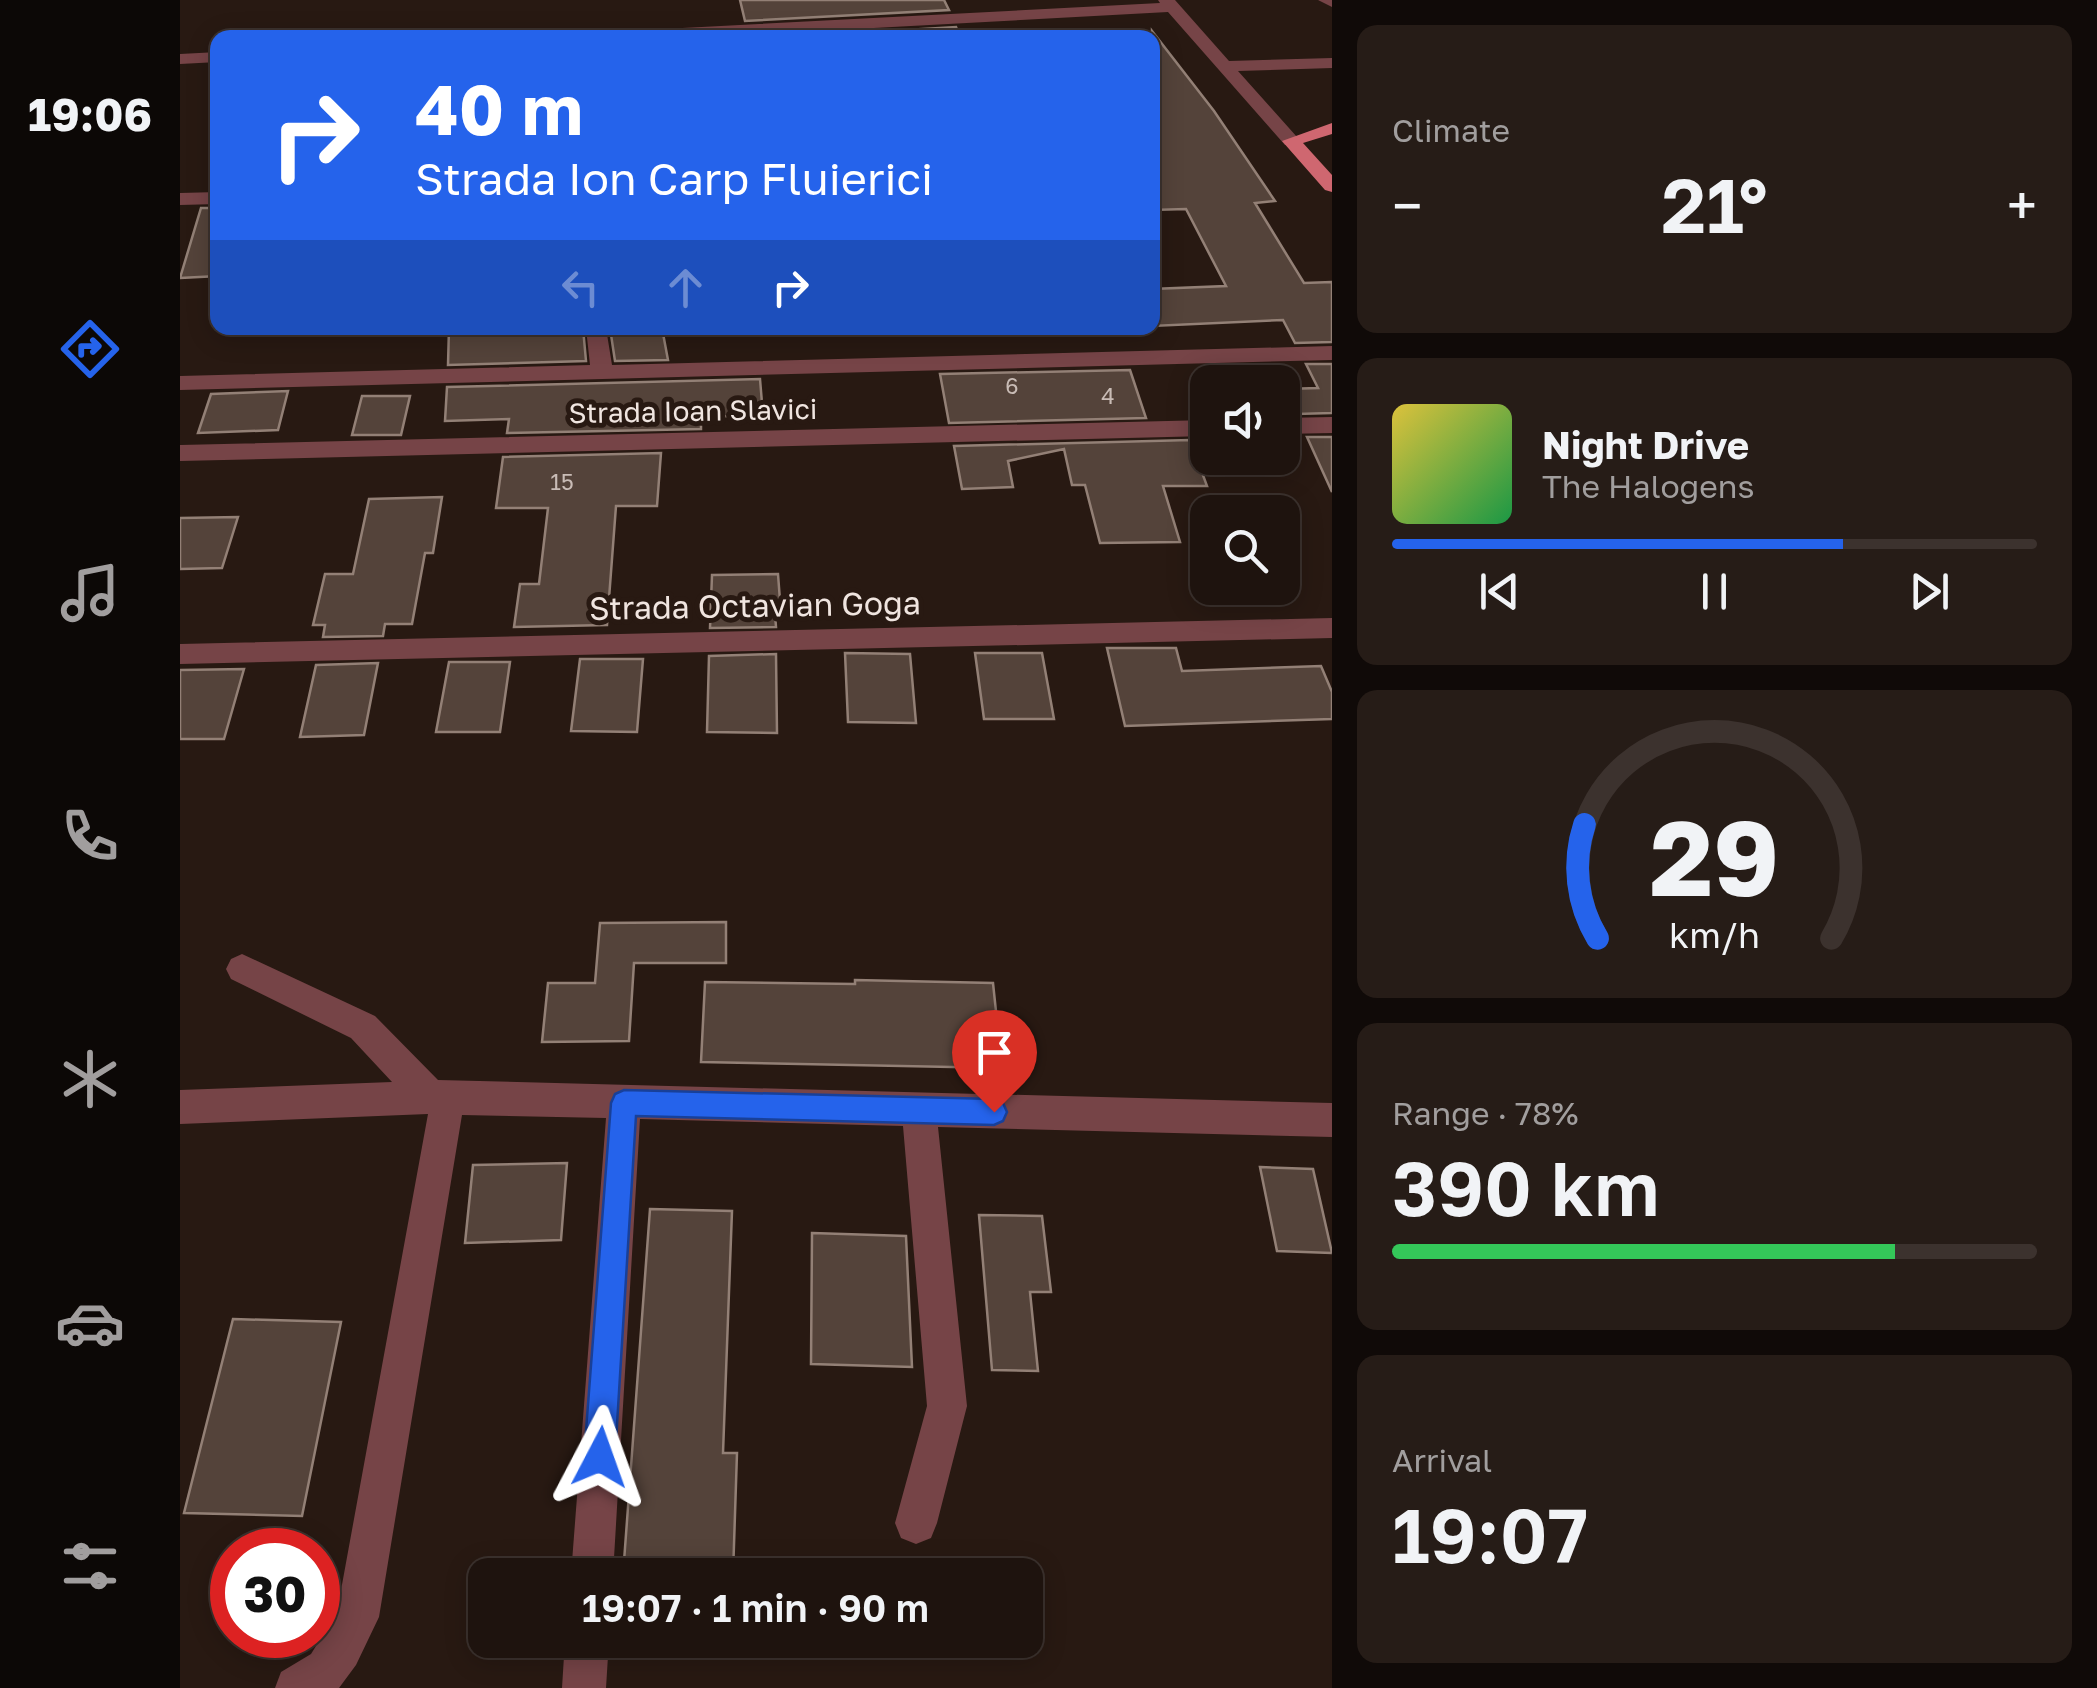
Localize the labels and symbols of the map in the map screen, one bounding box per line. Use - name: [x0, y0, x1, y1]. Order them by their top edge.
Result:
- house number: 6: [1005, 372, 1019, 399]
- house number: 4: [1101, 382, 1115, 409]
- street label: Strada Ioan Slavici: [568, 392, 818, 429]
- house number: 15: [550, 468, 574, 495]
- street label: Strada Octavian Goga: [589, 583, 921, 627]
- pin: [952, 1010, 1037, 1113]
- position arrow: [548, 1405, 652, 1509]
- speed limit sign: 30: [210, 1528, 340, 1658]

